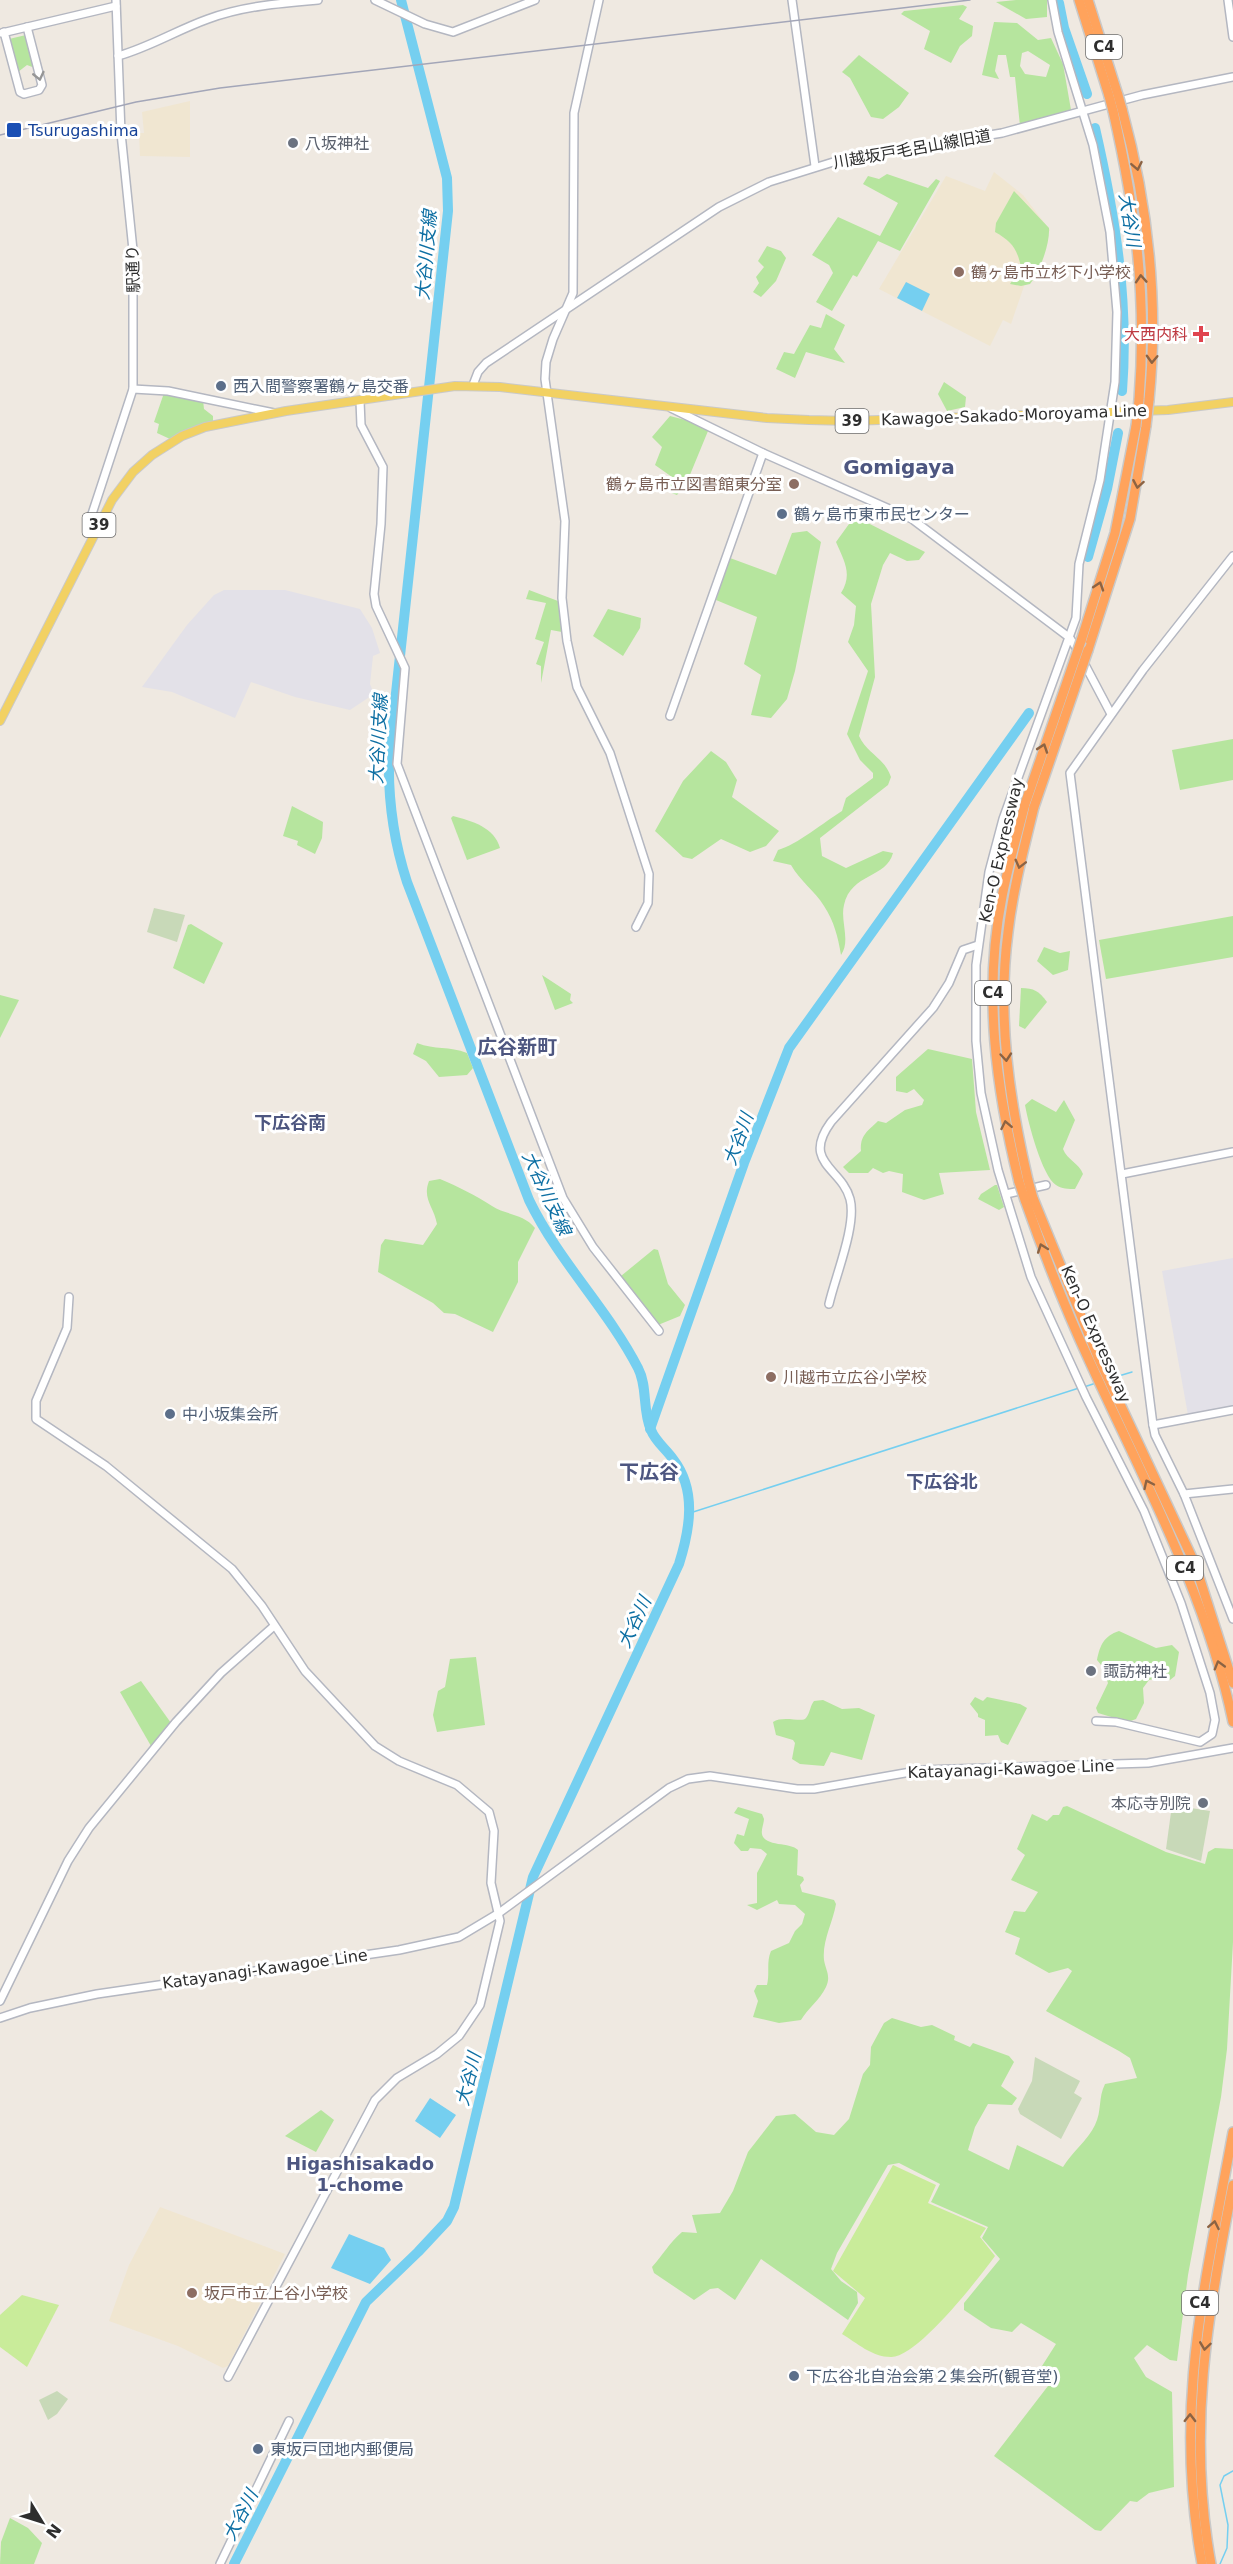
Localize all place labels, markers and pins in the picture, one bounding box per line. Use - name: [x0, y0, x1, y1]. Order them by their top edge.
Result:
- marker: Tsurugashima: [5, 121, 23, 139]
- place label: Tsurugashima: [27, 121, 139, 140]
- place label: 八坂神社: [305, 134, 369, 153]
- marker: 八坂神社: [286, 136, 300, 150]
- place label: 鶴ヶ島市立杉下小学校: [971, 263, 1131, 282]
- marker: 鶴ヶ島市立杉下小学校: [952, 265, 966, 279]
- place label: 大西内科: [1124, 325, 1188, 344]
- marker: 大西内科: [1192, 325, 1210, 343]
- place label: 西入間警察署鶴ヶ島交番: [233, 377, 409, 396]
- marker: 西入間警察署鶴ヶ島交番: [214, 379, 228, 393]
- place label: 鶴ヶ島市立図書館東分室: [606, 475, 782, 494]
- marker: 鶴ヶ島市立図書館東分室: [787, 477, 801, 491]
- place label: 鶴ヶ島市東市民センター: [794, 505, 970, 524]
- marker: 鶴ヶ島市東市民センター: [775, 507, 789, 521]
- place label: 川越市立広谷小学校: [783, 1368, 927, 1387]
- marker: 川越市立広谷小学校: [764, 1370, 778, 1384]
- place label: 中小坂集会所: [182, 1405, 278, 1424]
- marker: 中小坂集会所: [163, 1407, 177, 1421]
- place label: 諏訪神社: [1103, 1662, 1167, 1681]
- marker: 諏訪神社: [1084, 1664, 1098, 1678]
- place label: 本応寺別院: [1111, 1794, 1191, 1813]
- marker: 本応寺別院: [1196, 1796, 1210, 1810]
- place label: 坂戸市立上谷小学校: [204, 2284, 348, 2303]
- marker: 坂戸市立上谷小学校: [185, 2286, 199, 2300]
- place label: 下広谷北自治会第２集会所(観音堂): [806, 2367, 1059, 2386]
- marker: 下広谷北自治会第２集会所(観音堂): [787, 2369, 801, 2383]
- place label: 東坂戸団地内郵便局: [270, 2440, 414, 2459]
- marker: 東坂戸団地内郵便局: [251, 2442, 265, 2456]

